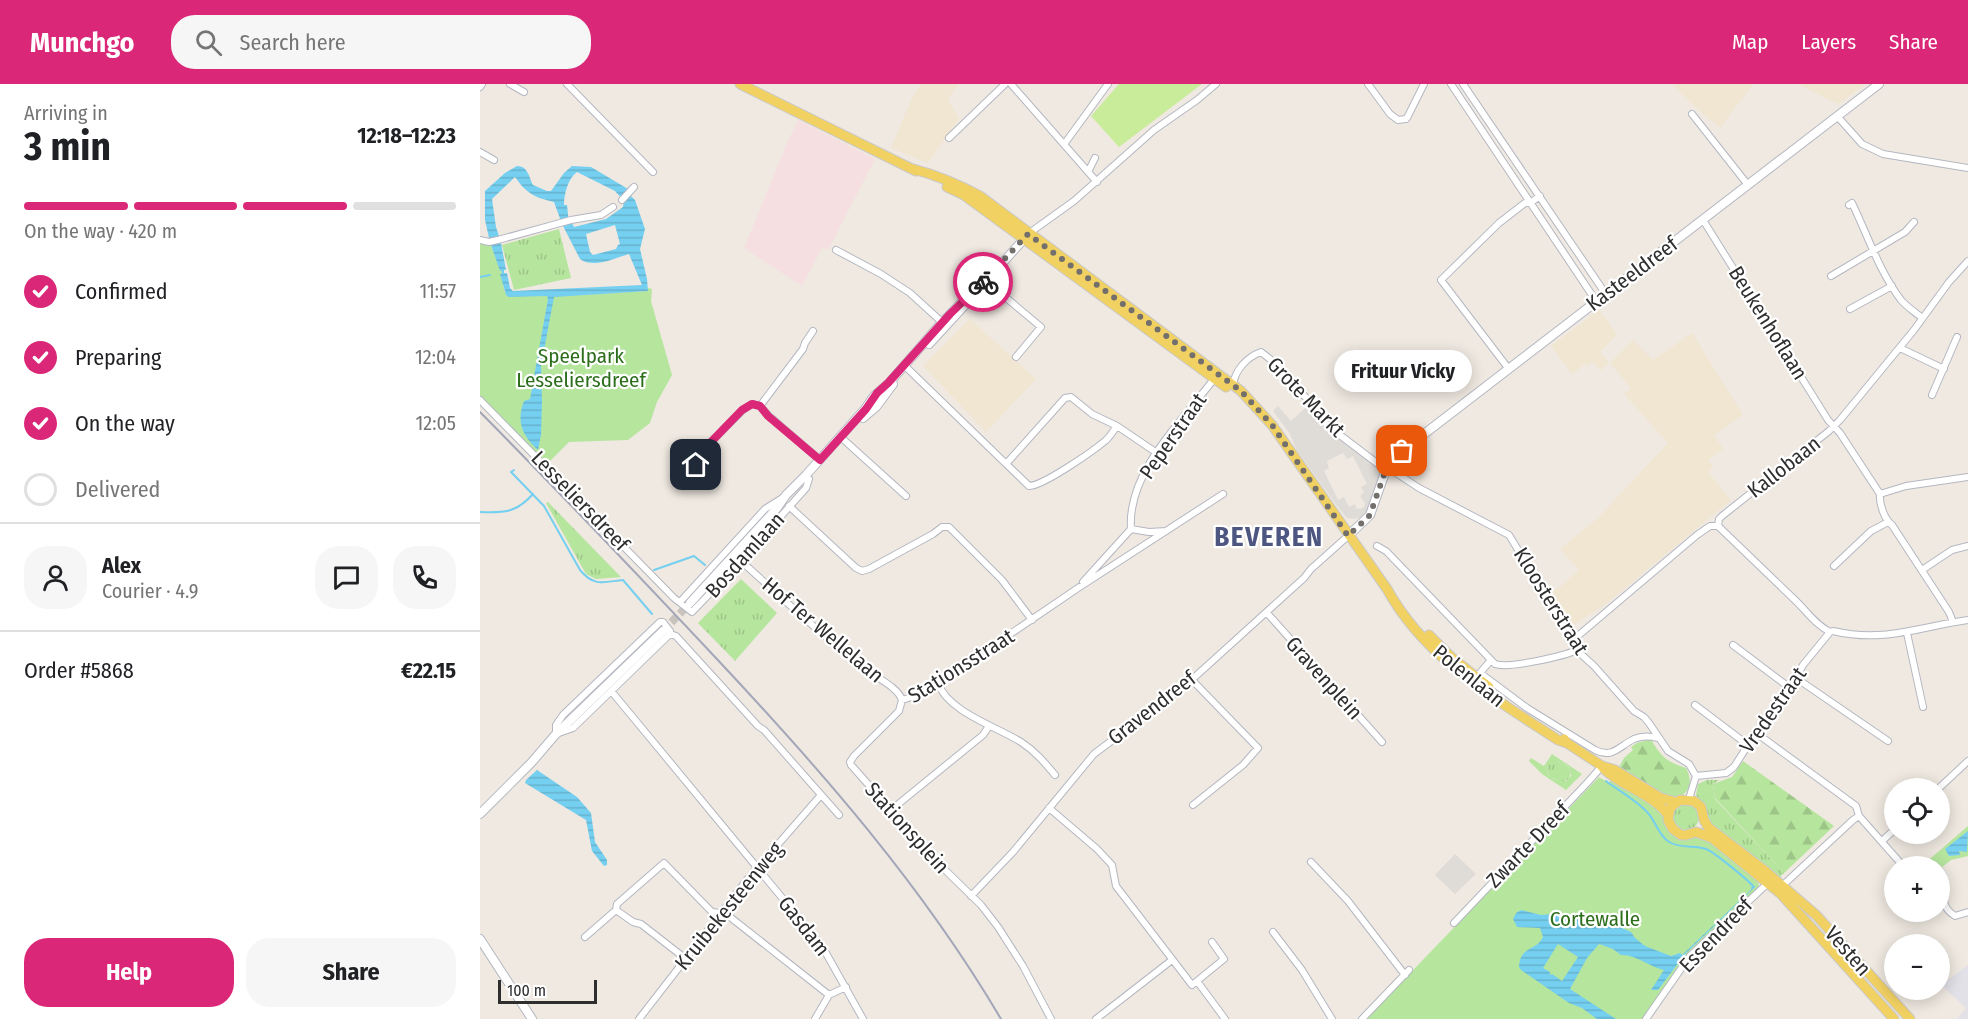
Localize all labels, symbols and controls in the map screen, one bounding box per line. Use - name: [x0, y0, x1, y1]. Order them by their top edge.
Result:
- search box: [171, 15, 591, 69]
- text: Munchgo: [30, 26, 135, 59]
- icon: search: [192, 26, 225, 59]
- text: Search here: [240, 29, 346, 56]
- text: Map: [1732, 29, 1768, 55]
- text: Layers: [1801, 29, 1856, 55]
- text: Share: [1889, 29, 1938, 55]
- text: Arriving in: [24, 101, 108, 125]
- text: 12:18–12:23: [357, 122, 456, 149]
- text: 3 min: [24, 124, 111, 170]
- text: On the way · 420 m: [24, 219, 177, 243]
- street label: Kasteeldreef: [1581, 230, 1684, 317]
- courier: [953, 252, 1013, 312]
- street label: Beukenhoflaan: [1723, 261, 1813, 385]
- icon: bike: [967, 266, 1000, 299]
- icon: check: [24, 275, 57, 308]
- text: Confirmed: [75, 278, 168, 305]
- text: 11:57: [420, 279, 456, 303]
- icon: check: [24, 341, 57, 374]
- park label: Speelpark Lesseliersdreef: [516, 343, 647, 393]
- text: Preparing: [75, 344, 161, 371]
- text: 12:04: [415, 345, 456, 369]
- callout: Frituur Vicky: [1333, 349, 1471, 391]
- street label: Grote Markt: [1262, 352, 1350, 442]
- text: Frituur Vicky: [1351, 359, 1455, 383]
- street label: Peperstraat: [1134, 388, 1212, 484]
- icon: check: [24, 407, 57, 440]
- text: On the way: [75, 410, 175, 437]
- text: 12:05: [416, 411, 456, 435]
- pin: [1376, 425, 1427, 476]
- street label: Kallobaan: [1742, 430, 1826, 504]
- icon: bag: [1385, 434, 1418, 467]
- pin: [670, 439, 721, 490]
- street label: Lesseliersdreef: [526, 445, 635, 558]
- icon: home: [679, 448, 712, 481]
- text: Delivered: [75, 476, 160, 503]
- street label: Bosdamlaan: [700, 507, 790, 603]
- district label: BEVEREN: [1214, 521, 1324, 553]
- street label: Kloosterstraat: [1508, 543, 1594, 659]
- button: person: [24, 546, 87, 609]
- button: chat: [315, 546, 378, 609]
- button: phone: [393, 546, 456, 609]
- text: Alex: [102, 552, 141, 579]
- street label: Hof Ter Wellelaan: [757, 572, 889, 688]
- text: Courier · 4.9: [102, 579, 198, 603]
- street label: Stationsstraat: [903, 623, 1019, 709]
- street label: Gravenplein: [1280, 631, 1368, 725]
- street label: Polenlaan: [1428, 639, 1510, 713]
- text: Order #5868: [24, 657, 134, 684]
- text: €22.15: [401, 657, 456, 684]
- street label: Vredestraat: [1734, 662, 1812, 758]
- street label: Gravendreef: [1103, 665, 1202, 750]
- street label: Stationsplein: [859, 777, 955, 879]
- map controls: [1884, 778, 1950, 1000]
- button: locate: [1884, 778, 1950, 844]
- street label: Zwarte Dreef: [1481, 796, 1576, 893]
- street label: Kruibekesteenweg: [669, 836, 789, 975]
- button: +: [1884, 856, 1950, 922]
- street label: Gasdam: [773, 891, 835, 961]
- street label: Essendreef: [1674, 891, 1759, 978]
- park label: Cortewalle: [1550, 906, 1640, 932]
- street label: Vesten: [1819, 921, 1877, 981]
- button: −: [1884, 934, 1950, 1000]
- button: Help: [24, 938, 234, 1007]
- button: Share: [246, 938, 456, 1007]
- scale bar: [498, 977, 597, 1004]
- text: 100 m: [507, 981, 546, 1000]

